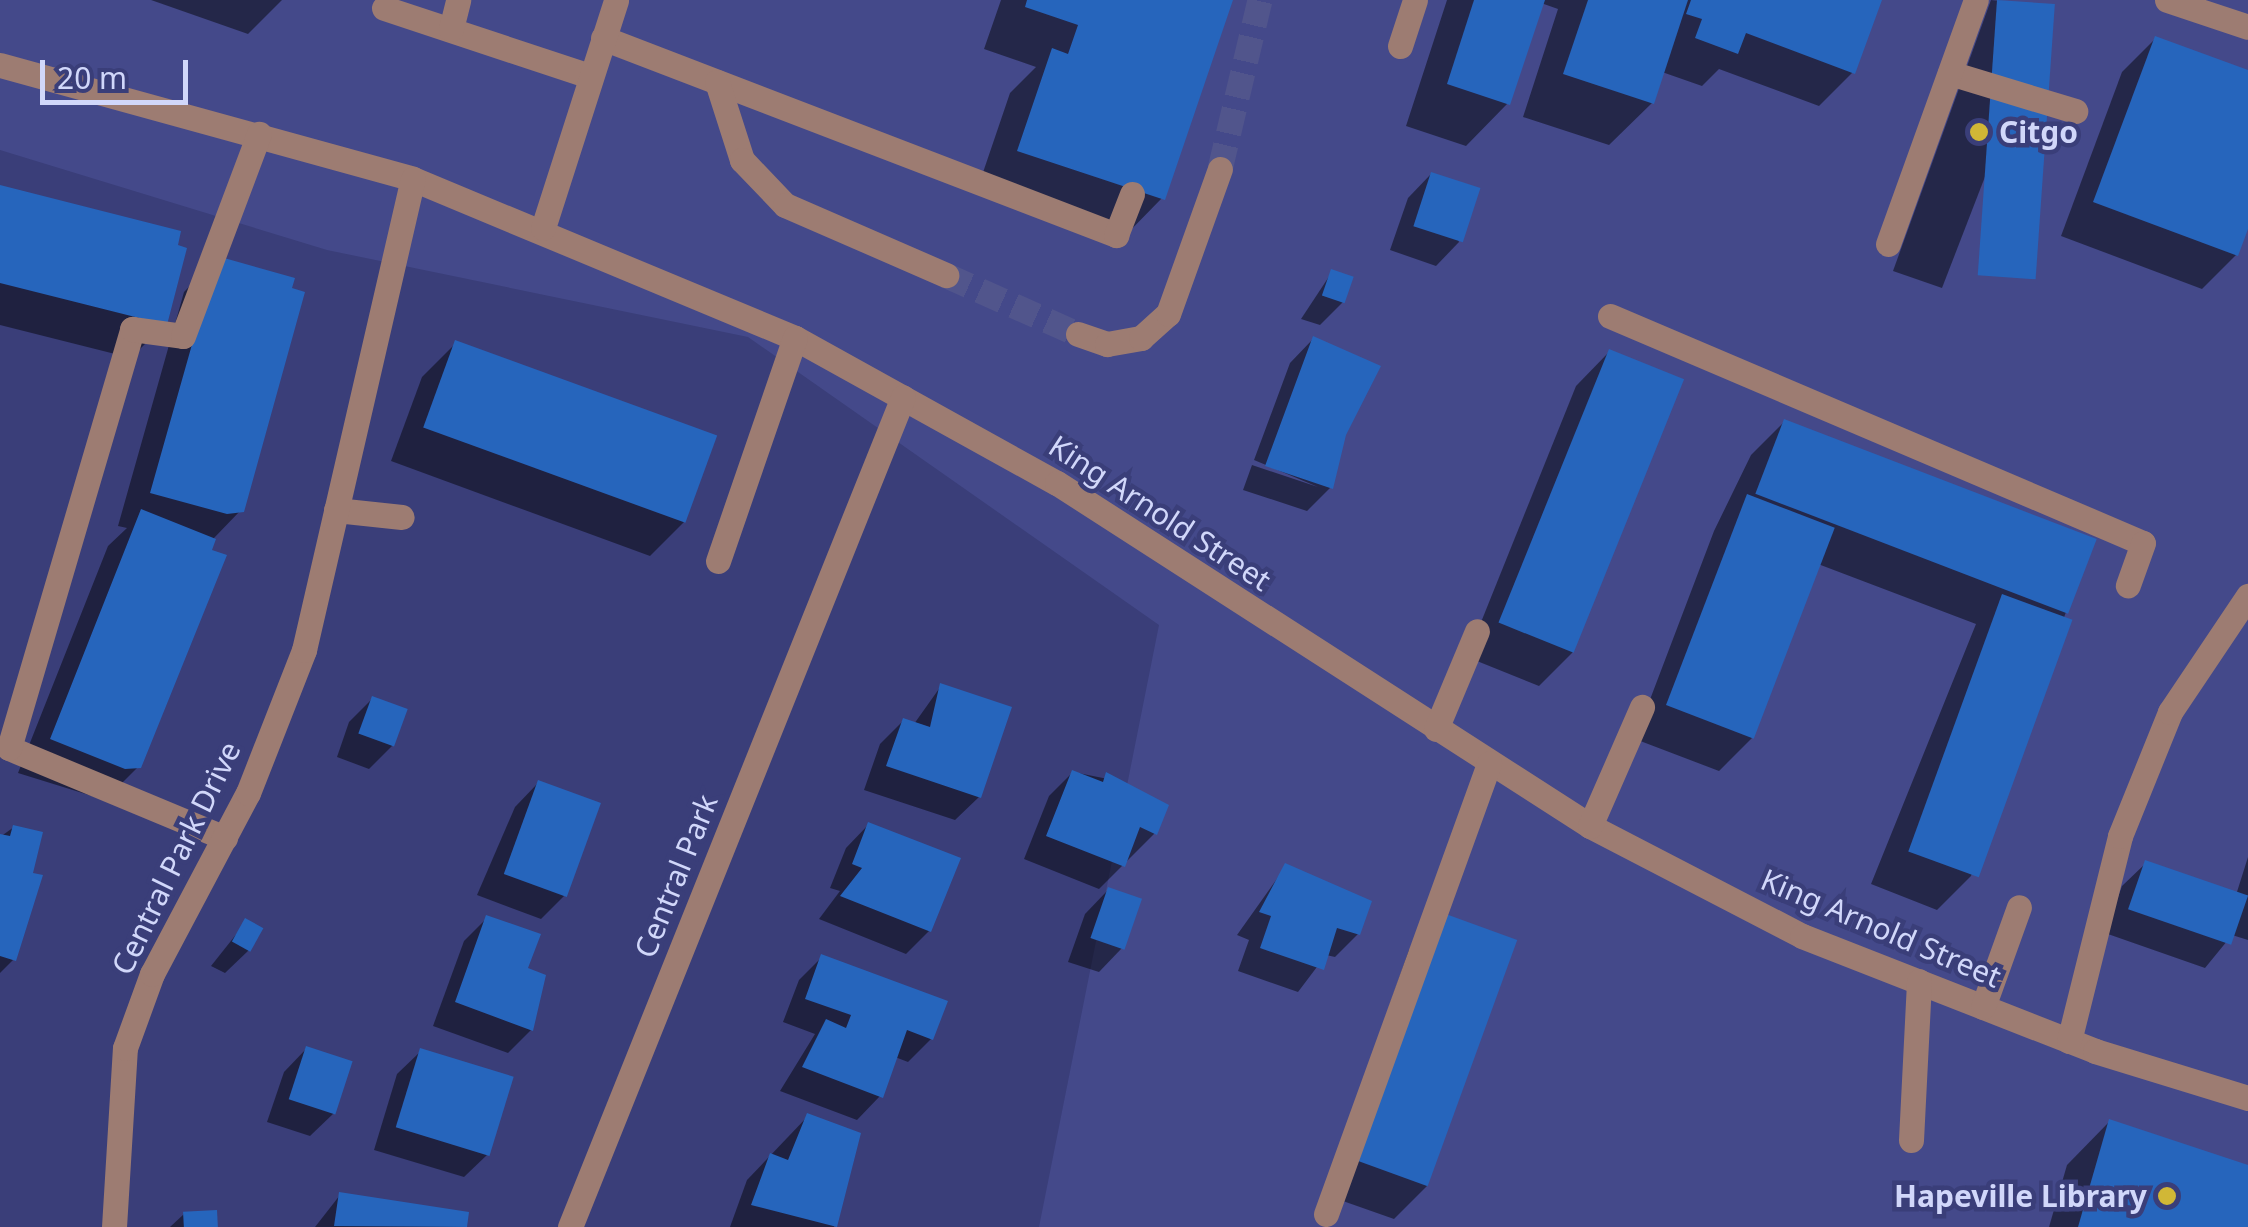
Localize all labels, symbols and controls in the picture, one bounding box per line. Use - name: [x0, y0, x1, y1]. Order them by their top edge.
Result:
- scale bar: [45, 40, 192, 102]
- text: 20 m: [57, 57, 127, 98]
- place label: Citgo: [1999, 114, 2078, 150]
- marker: Citgo: [1968, 121, 1990, 143]
- street label: King Arnold Street: [1042, 428, 1278, 598]
- street label: Central Park Drive: [104, 736, 248, 980]
- street label: Central Park: [627, 789, 725, 963]
- street label: King Arnold Street: [1756, 861, 2006, 995]
- place label: Hapeville Library: [1894, 1178, 2147, 1214]
- marker: Hapeville Library: [2156, 1185, 2178, 1207]

